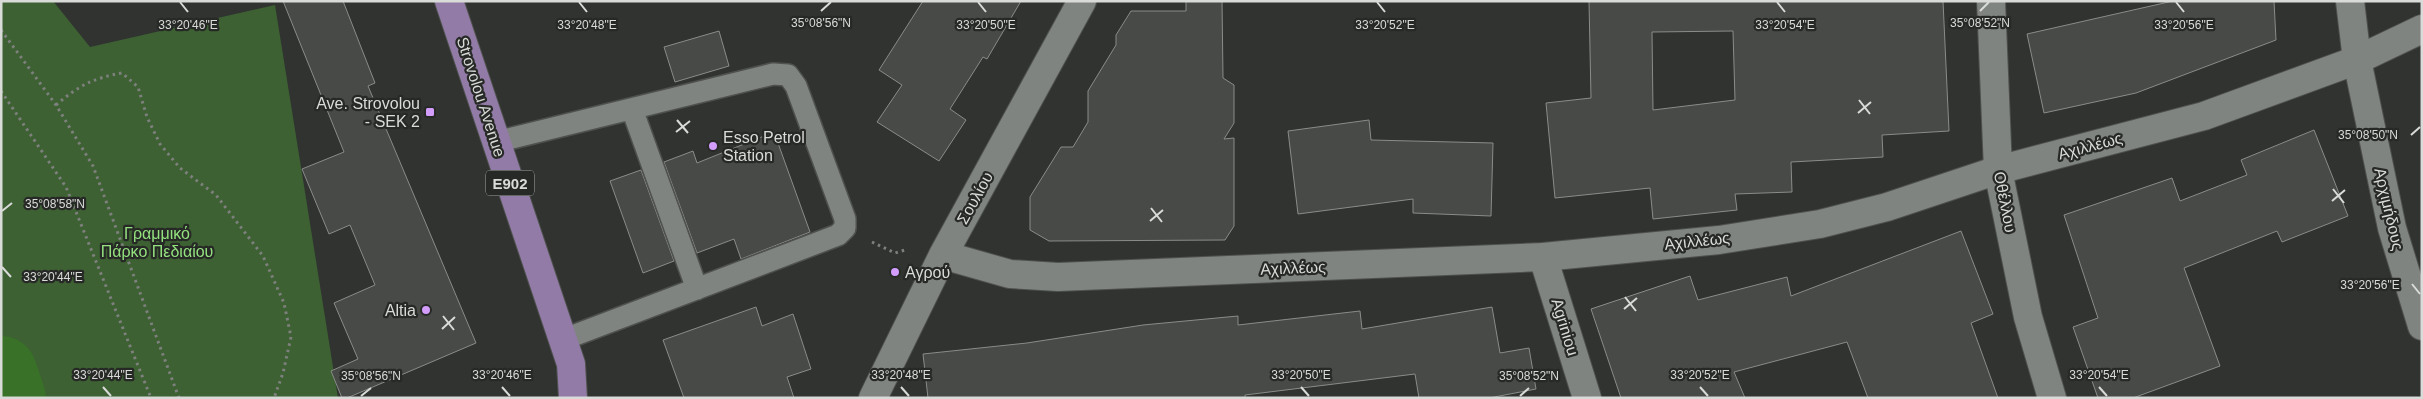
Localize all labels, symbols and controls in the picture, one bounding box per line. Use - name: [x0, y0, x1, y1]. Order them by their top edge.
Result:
- text: 35°08'56"N: [791, 16, 851, 30]
- text: 35°08'52"N: [1950, 16, 2010, 30]
- text: 33°20'46"E: [158, 18, 218, 32]
- text: 33°20'48"E: [557, 18, 617, 32]
- text: 33°20'50"E: [956, 18, 1016, 32]
- text: 33°20'52"E: [1355, 18, 1415, 32]
- text: 33°20'54"E: [1755, 18, 1815, 32]
- text: 33°20'56"E: [2154, 18, 2214, 32]
- street label: Strovolou Avenue: [454, 35, 508, 159]
- place label: Ave. Strovolou - SEK 2: [316, 95, 420, 130]
- marker: Ave. Strovolou - SEK 2: [424, 106, 436, 118]
- text: 35°08'50"N: [2338, 128, 2398, 142]
- place label: Esso Petrol Station: [723, 129, 805, 164]
- street label: Αχιλλέως: [2056, 129, 2124, 163]
- marker: Esso Petrol Station: [707, 140, 719, 152]
- street label: Αρχιμήδους: [2371, 166, 2407, 252]
- street label: Σουλίου: [954, 169, 996, 227]
- road number: E902: [486, 170, 534, 196]
- street label: Οθέλλου: [1991, 170, 2019, 234]
- text: 35°08'58"N: [25, 197, 85, 211]
- park label: Γραμμικό Πάρκο Πεδιαίου: [101, 225, 213, 260]
- street label: Αχιλλέως: [1663, 229, 1731, 253]
- street label: Αχιλλέως: [1260, 258, 1326, 278]
- place label: Αγρού: [905, 264, 950, 281]
- marker: Αγρού: [889, 266, 901, 278]
- text: 33°20'44"E: [23, 270, 83, 284]
- text: 33°20'56"E: [2340, 278, 2400, 292]
- street label: Agriniou: [1548, 296, 1582, 358]
- place label: Altia: [385, 302, 416, 319]
- marker: Altia: [420, 304, 432, 316]
- text: 33°20'44"E: [73, 368, 133, 382]
- text: 33°20'46"E: [472, 368, 532, 382]
- text: 33°20'48"E: [871, 368, 931, 382]
- text: 33°20'50"E: [1271, 368, 1331, 382]
- text: 33°20'52"E: [1670, 368, 1730, 382]
- text: 33°20'54"E: [2069, 368, 2129, 382]
- text: 35°08'56"N: [341, 369, 401, 383]
- text: 35°08'52"N: [1499, 369, 1559, 383]

